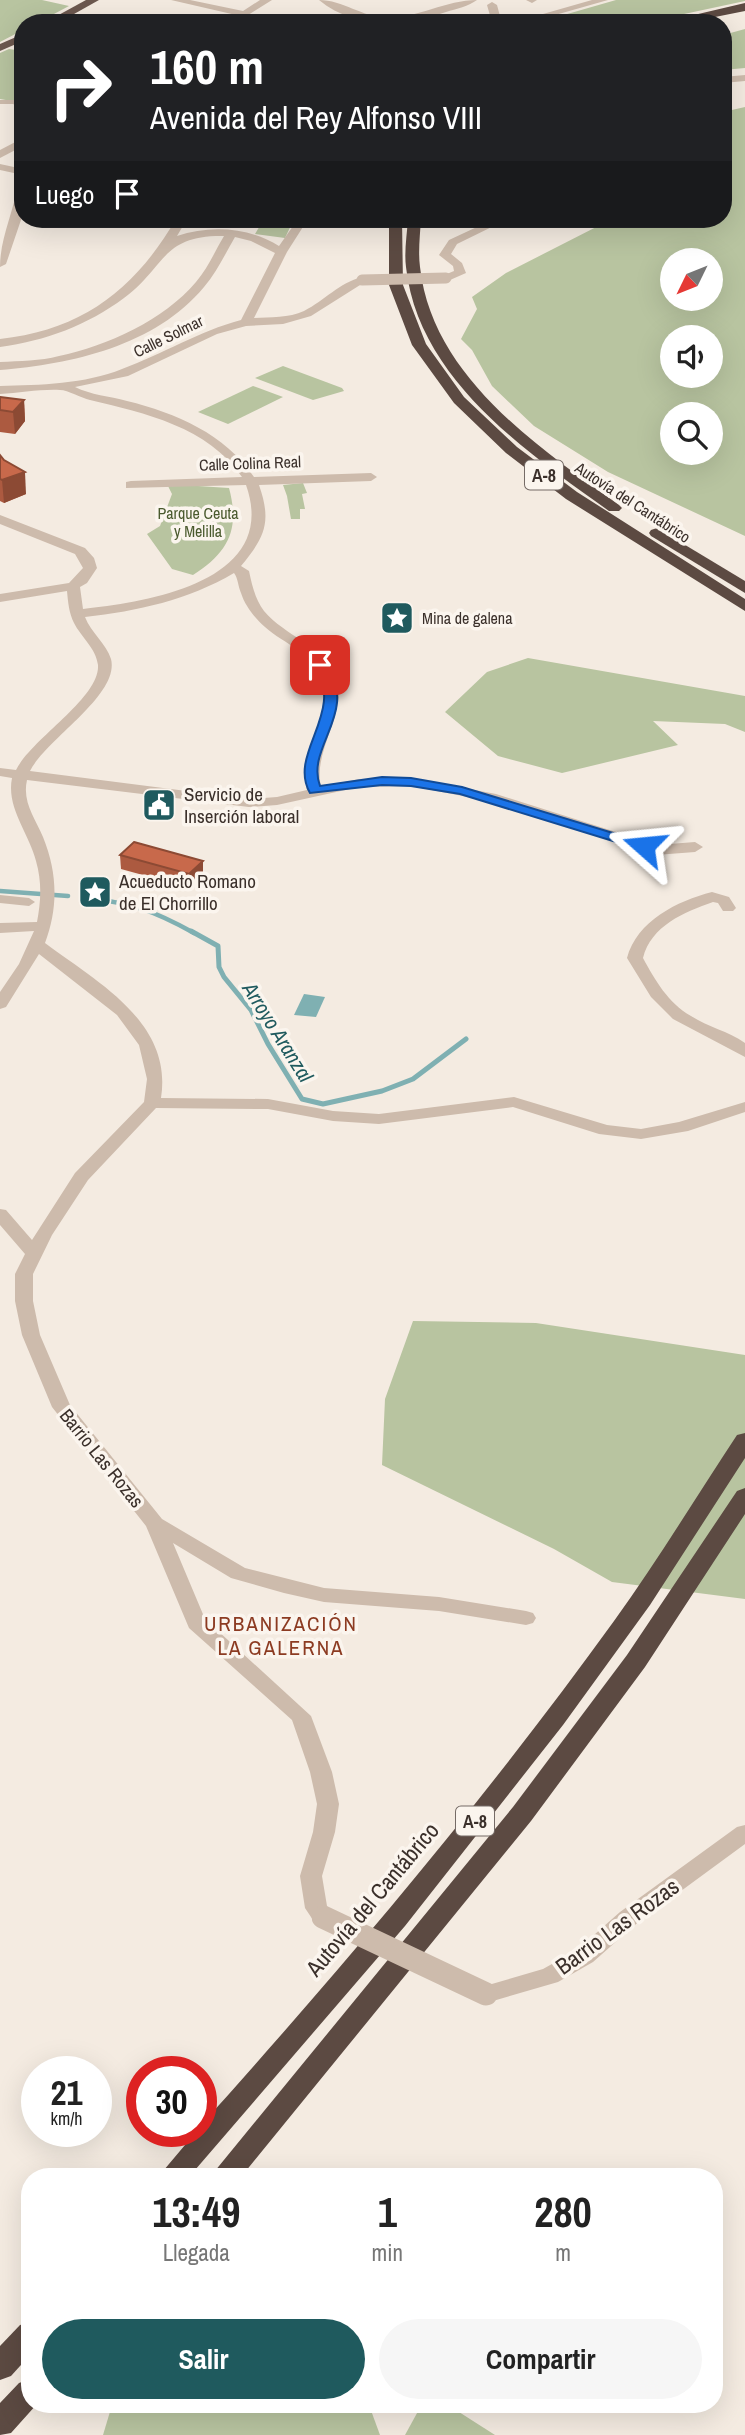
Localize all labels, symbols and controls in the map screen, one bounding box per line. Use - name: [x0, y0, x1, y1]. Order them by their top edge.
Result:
- text: 160 m: [150, 33, 264, 99]
- icon: right: [35, 42, 126, 133]
- text: Avenida del Rey Alfonso VIII: [150, 96, 482, 139]
- icon: arrive: [108, 175, 146, 213]
- text: Luego: [35, 177, 94, 212]
- north arrow: [660, 248, 723, 312]
- map controls: [660, 248, 723, 465]
- street label: Calle Solmar: [129, 309, 207, 362]
- button: sound: [660, 325, 723, 388]
- button: search: [660, 402, 723, 465]
- street label: Calle Colina Real: [199, 450, 301, 476]
- street label: Autovía del Cantábrico: [570, 456, 695, 548]
- road number: A-8: [525, 461, 563, 490]
- park label: Parque Ceuta y Melilla: [158, 502, 239, 542]
- place icon: Mina de galena: [378, 599, 416, 637]
- place label: Mina de galena: [422, 607, 513, 629]
- pin: [290, 635, 350, 695]
- icon: arrive: [301, 646, 339, 684]
- place label: Servicio de Inserción laboral: [184, 781, 299, 829]
- public building icon: Servicio de Inserción laboral: [140, 786, 178, 824]
- position arrow: [607, 809, 681, 883]
- place label: Acueducto Romano de El Chorrillo: [118, 868, 256, 916]
- place icon: Acueducto Romano de El Chorrillo: [76, 873, 114, 911]
- water label: Arroyo Aranzal: [235, 976, 321, 1088]
- street label: Barrio Las Rozas: [54, 1403, 150, 1513]
- district label: URBANIZACIÓN LA GALERNA: [204, 1609, 358, 1662]
- road number: A-8: [456, 1807, 494, 1836]
- street label: Autovía del Cantábrico: [298, 1816, 446, 1983]
- street label: Barrio Las Rozas: [549, 1871, 685, 1981]
- speed limit sign: 30: [126, 2056, 217, 2147]
- text: 21: [51, 2069, 82, 2116]
- text: km/h: [51, 2106, 83, 2131]
- text: 13:49: [152, 2184, 240, 2240]
- text: 1: [378, 2184, 397, 2240]
- text: 280: [534, 2184, 592, 2240]
- text: Llegada: [163, 2237, 230, 2268]
- text: min: [372, 2237, 403, 2268]
- text: m: [555, 2237, 571, 2268]
- button: Salir: [42, 2319, 365, 2399]
- button: Compartir: [379, 2319, 702, 2399]

